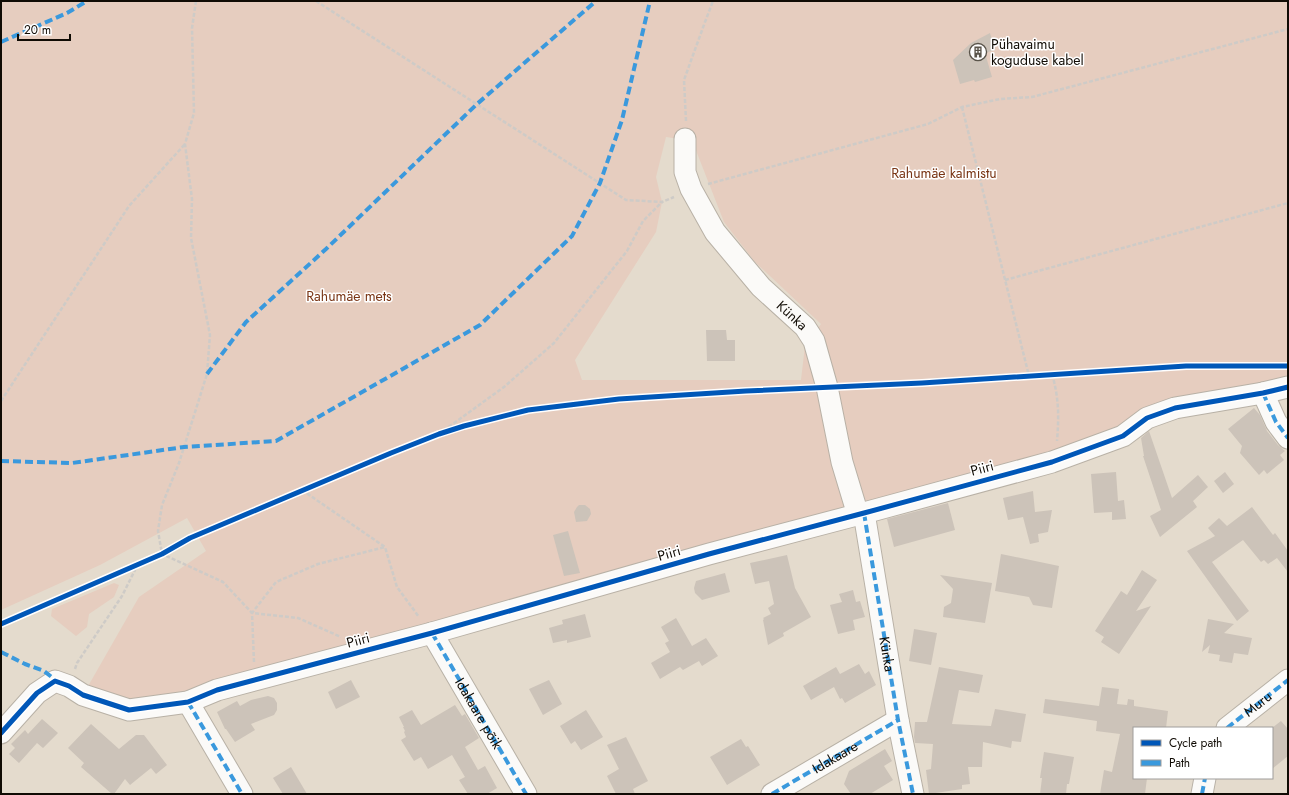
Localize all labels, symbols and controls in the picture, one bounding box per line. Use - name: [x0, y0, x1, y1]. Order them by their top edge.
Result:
- scale bar: [18, 16, 70, 42]
- text: 20 m: [24, 21, 51, 39]
- place label: Pühavaimu koguduse kabel: [991, 34, 1084, 70]
- building icon: Pühavaimu koguduse kabel: [968, 42, 988, 62]
- park label: Rahumäe kalmistu: [891, 163, 997, 183]
- park label: Rahumäe mets: [306, 286, 392, 306]
- street label: Künka: [772, 296, 812, 335]
- street label: Piiri: [968, 455, 996, 481]
- street label: Piiri: [655, 540, 683, 566]
- street label: Piiri: [344, 627, 372, 653]
- street label: Künka: [874, 635, 900, 673]
- street label: Idakaare põik: [450, 674, 508, 753]
- street label: Muru: [1239, 686, 1276, 721]
- legend: [1133, 727, 1273, 779]
- text: Cycle path: [1169, 734, 1222, 752]
- street label: Idakaare: [808, 736, 861, 778]
- text: Path: [1169, 754, 1190, 772]

